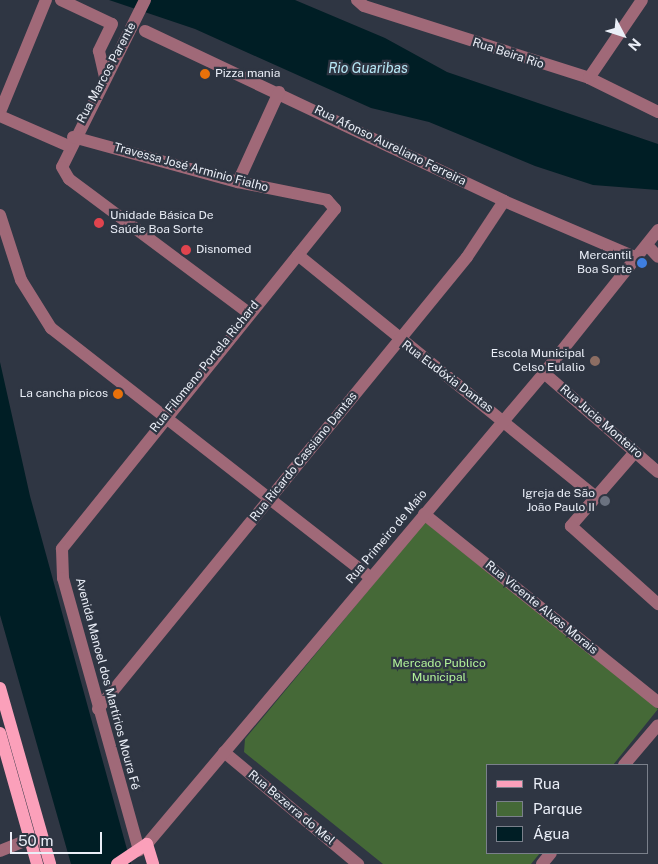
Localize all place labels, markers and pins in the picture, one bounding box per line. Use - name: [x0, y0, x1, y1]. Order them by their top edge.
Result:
- place label: Pizza mania: [215, 67, 280, 81]
- marker: Pizza mania: [199, 68, 211, 80]
- place label: Unidade Básica De Saúde Boa Sorte: [110, 209, 214, 237]
- marker: Unidade Básica De Saúde Boa Sorte: [92, 216, 106, 230]
- place label: Disnomed: [196, 243, 251, 257]
- marker: Disnomed: [180, 244, 192, 256]
- place label: Mercantil Boa Sorte: [577, 249, 632, 277]
- marker: Mercantil Boa Sorte: [636, 257, 648, 269]
- place label: Escola Municipal Celso Eulalio: [491, 347, 585, 375]
- marker: Escola Municipal Celso Eulalio: [589, 355, 601, 367]
- place label: La cancha picos: [19, 387, 108, 401]
- marker: La cancha picos: [112, 388, 124, 400]
- place label: Igreja de São João Paulo II: [522, 487, 595, 515]
- marker: Igreja de São João Paulo II: [599, 495, 611, 507]

